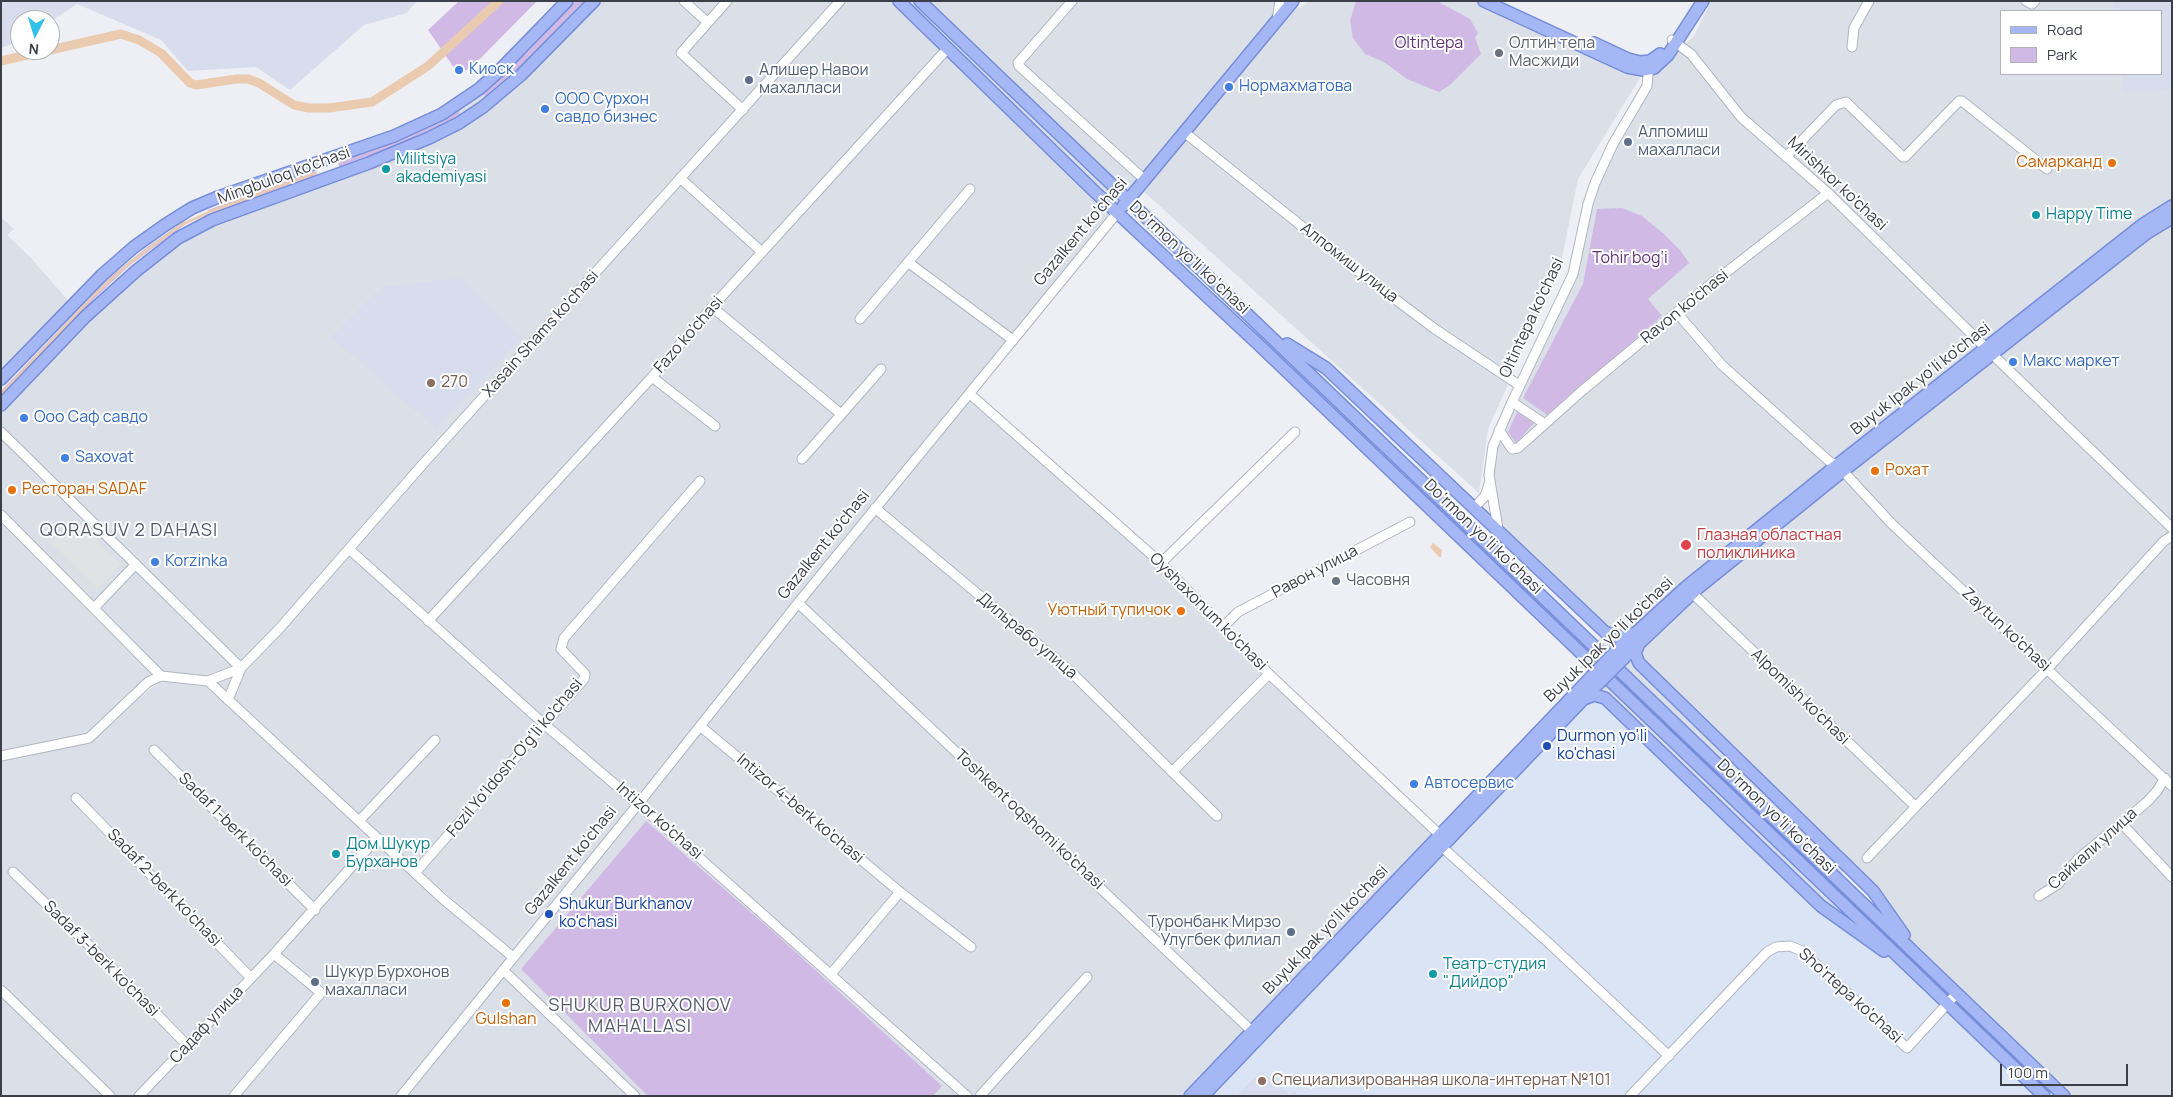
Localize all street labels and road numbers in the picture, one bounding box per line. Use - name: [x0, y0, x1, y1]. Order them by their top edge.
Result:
- street label: Mirishkor ko'chasi: [1783, 133, 1891, 235]
- street label: Mingbuloq ko'chasi: [215, 143, 353, 209]
- street label: Gazalkent ko'chasi: [1030, 174, 1132, 290]
- street label: Do‘rmon yo‘li ko‘chasi: [1125, 197, 1253, 319]
- street label: Алпомиш улица: [1296, 219, 1402, 307]
- street label: Oltintepa ko'chasi: [1496, 255, 1568, 381]
- street label: Ravon ko'chasi: [1637, 266, 1733, 348]
- street label: Xasain Shams ko'chasi: [479, 267, 603, 401]
- street label: Fazo ko'chasi: [650, 293, 728, 377]
- street label: Buyuk Ipak yo'li ko'chasi: [1847, 319, 1995, 439]
- street label: Do‘rmon yo‘li ko‘chasi: [1420, 476, 1546, 598]
- street label: Gazalkent ko'chasi: [774, 486, 874, 604]
- street label: Равон улица: [1269, 541, 1361, 603]
- street label: Oyshaxonum ko'chasi: [1145, 549, 1271, 675]
- street label: Buyuk Ipak yo'li ko'chasi: [1541, 573, 1677, 707]
- street label: Zaytun ko'chasi: [1958, 584, 2054, 676]
- street label: Дильрабо улица: [973, 589, 1081, 683]
- street label: Alpomish ko'chasi: [1747, 645, 1853, 749]
- street label: Fozil Yo'ldosh-O'g'li ko'chasi: [443, 675, 587, 841]
- street label: Toshkent oqshomi ko'chasi: [950, 746, 1108, 894]
- street label: Intizor 4-berk ko'chasi: [733, 750, 867, 868]
- street label: Do‘rmon yo‘li ko‘chasi: [1713, 756, 1839, 878]
- street label: Sadaf 1-berk ko'chasi: [174, 769, 296, 891]
- street label: Intizor ko'chasi: [612, 778, 706, 864]
- street label: Gazalkent ko'chasi: [521, 802, 621, 920]
- street label: Сайкали улица: [2045, 804, 2141, 894]
- street label: Sadaf 2-berk ko'chasi: [103, 825, 225, 951]
- street label: Buyuk Ipak yo'li ko'chasi: [1259, 862, 1393, 998]
- street label: Sadaf 3-berk ko'chasi: [39, 897, 163, 1021]
- street label: Sho'rtepa ko'chasi: [1794, 944, 1906, 1048]
- street label: Садаф улица: [166, 982, 248, 1068]

